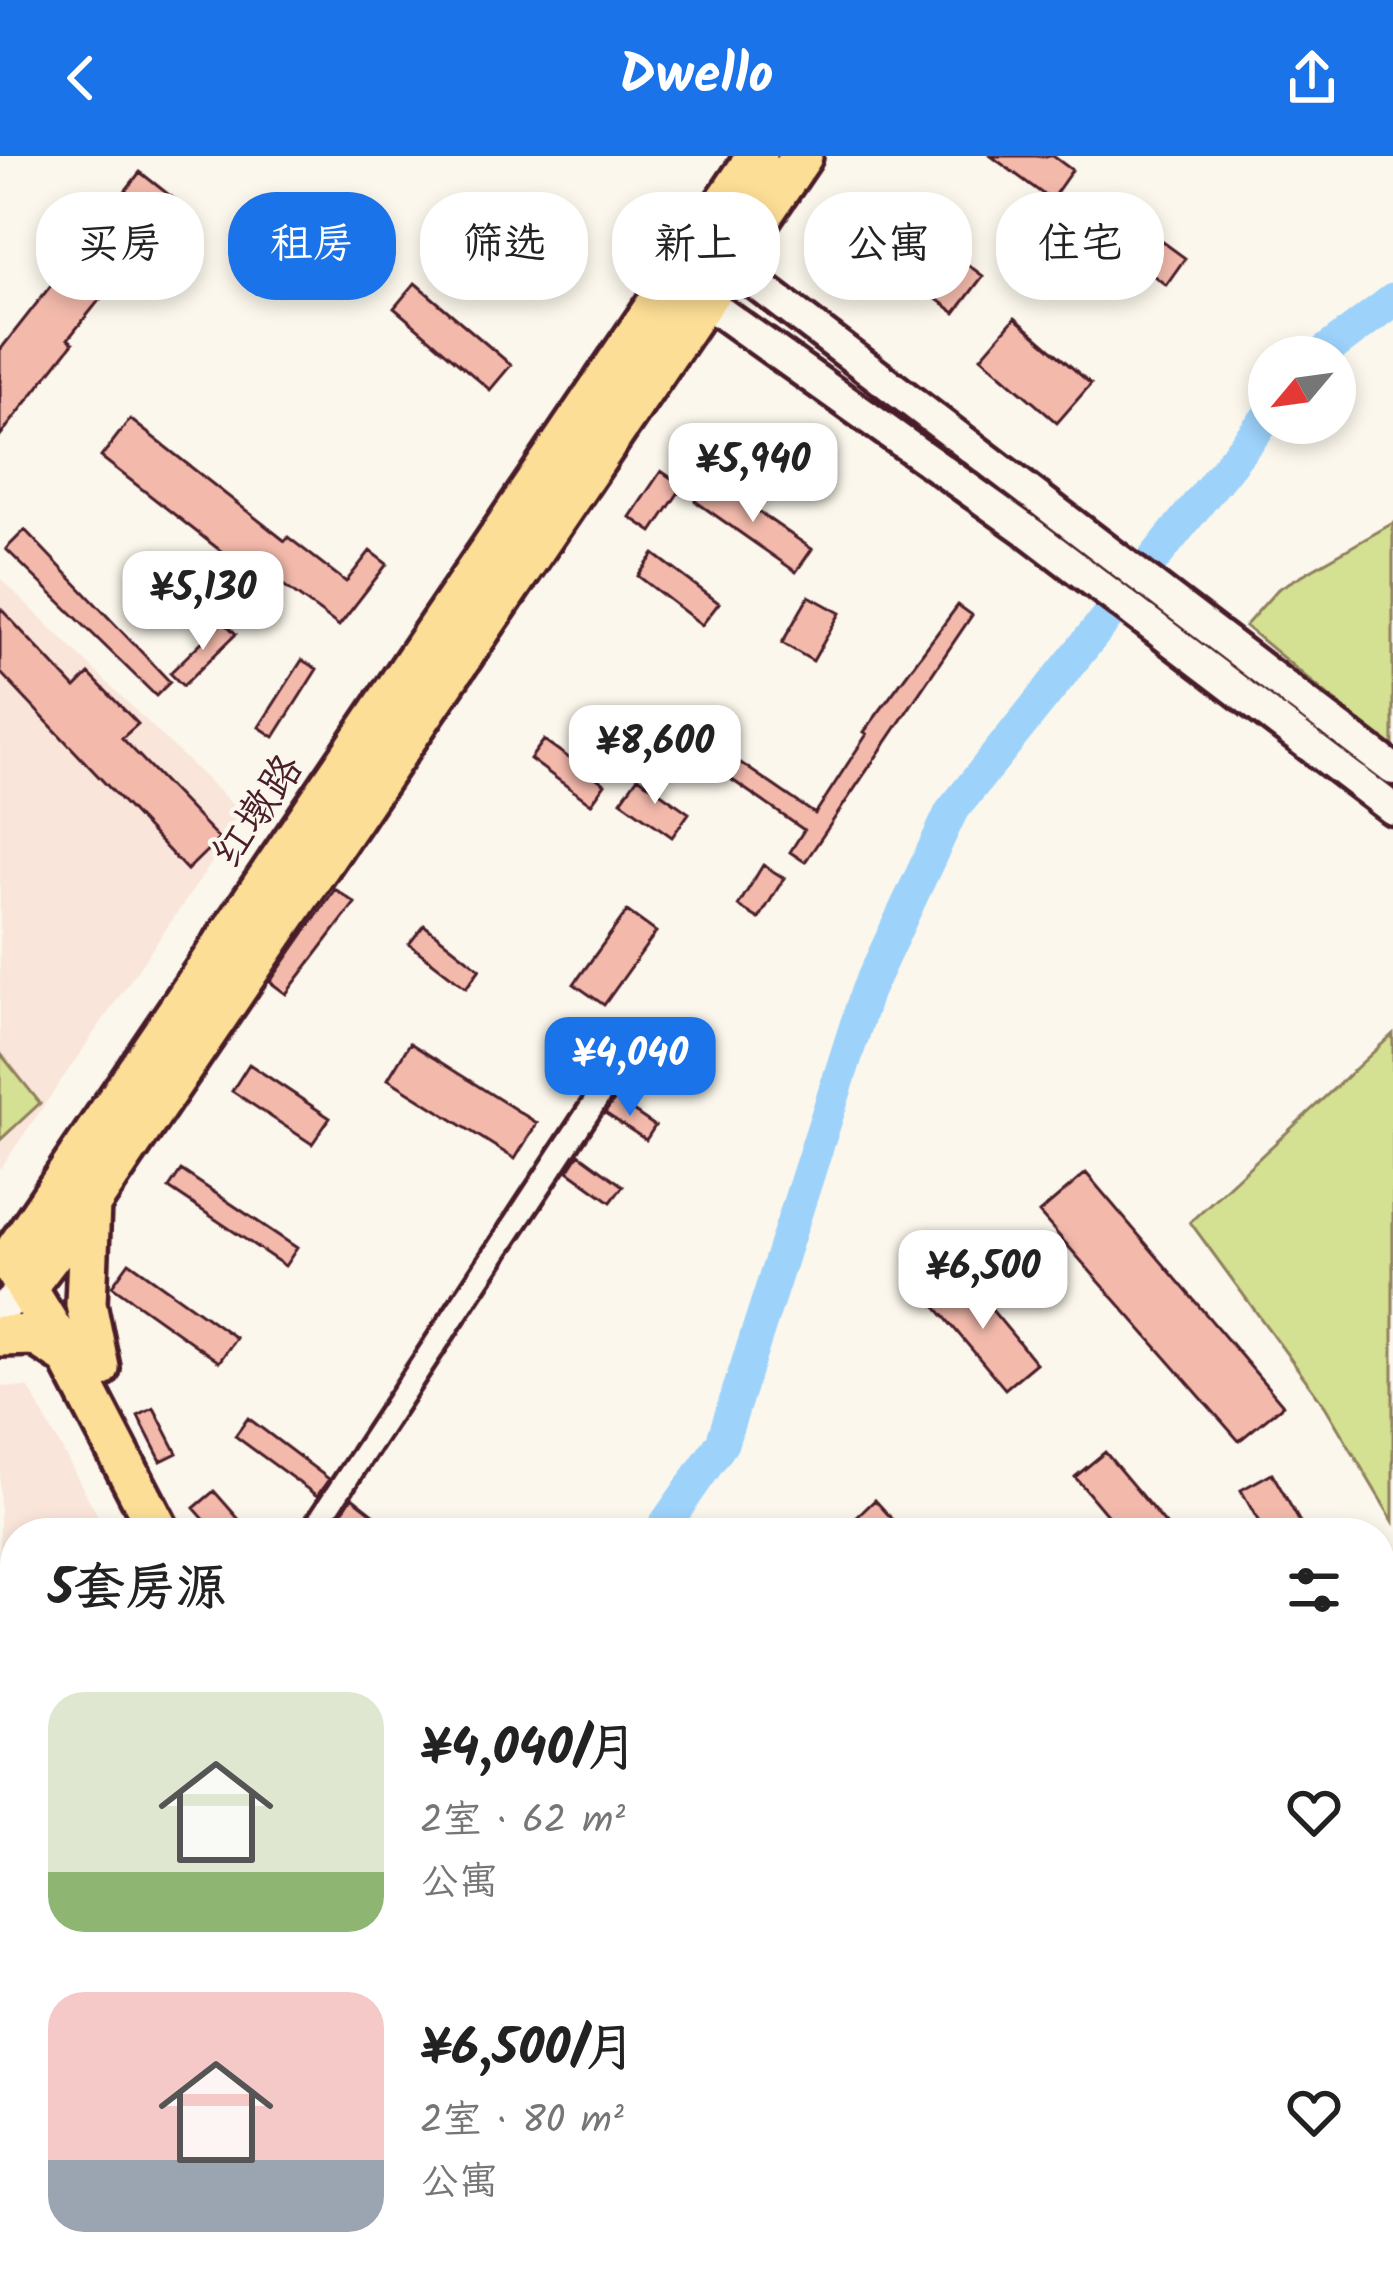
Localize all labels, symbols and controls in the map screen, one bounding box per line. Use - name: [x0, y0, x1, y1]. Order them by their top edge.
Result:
- text: Dwello: [619, 35, 774, 121]
- icon: back: [48, 45, 114, 111]
- icon: share: [1279, 45, 1345, 111]
- chip: 买房: [36, 192, 204, 300]
- chip: 租房: [228, 192, 396, 300]
- chip: 筛选: [420, 192, 588, 300]
- chip: 新上: [612, 192, 780, 300]
- chip: 公寓: [804, 192, 972, 300]
- chip: 住宅: [996, 192, 1164, 300]
- north arrow: [1248, 336, 1356, 444]
- map controls: [1248, 336, 1356, 444]
- pin: ¥5,940: [655, 423, 851, 525]
- text: ¥5,940: [696, 431, 810, 493]
- pin: ¥5,130: [105, 551, 301, 653]
- text: ¥5,130: [149, 559, 257, 621]
- pin: ¥8,600: [557, 705, 753, 807]
- text: ¥8,600: [596, 713, 714, 775]
- street label: 红墩路: [196, 741, 322, 883]
- pin: ¥4,040: [532, 1017, 728, 1119]
- text: ¥4,040: [572, 1025, 688, 1087]
- pin: ¥6,500: [885, 1230, 1081, 1332]
- text: ¥6,500: [925, 1238, 1041, 1300]
- text: 5套房源: [48, 1550, 227, 1631]
- icon: filters: [1281, 1557, 1347, 1623]
- text: ¥4,040/月: [420, 1710, 638, 1791]
- icon: home: [144, 1740, 288, 1884]
- icon: heart: [1281, 1779, 1347, 1845]
- text: 2室 · 62 m²: [420, 1791, 625, 1853]
- text: 公寓: [420, 1853, 498, 1915]
- text: ¥6,500/月: [420, 2010, 636, 2091]
- icon: home: [144, 2040, 288, 2184]
- icon: heart: [1281, 2079, 1347, 2145]
- text: 2室 · 80 m²: [420, 2091, 624, 2153]
- text: 公寓: [420, 2153, 498, 2215]

